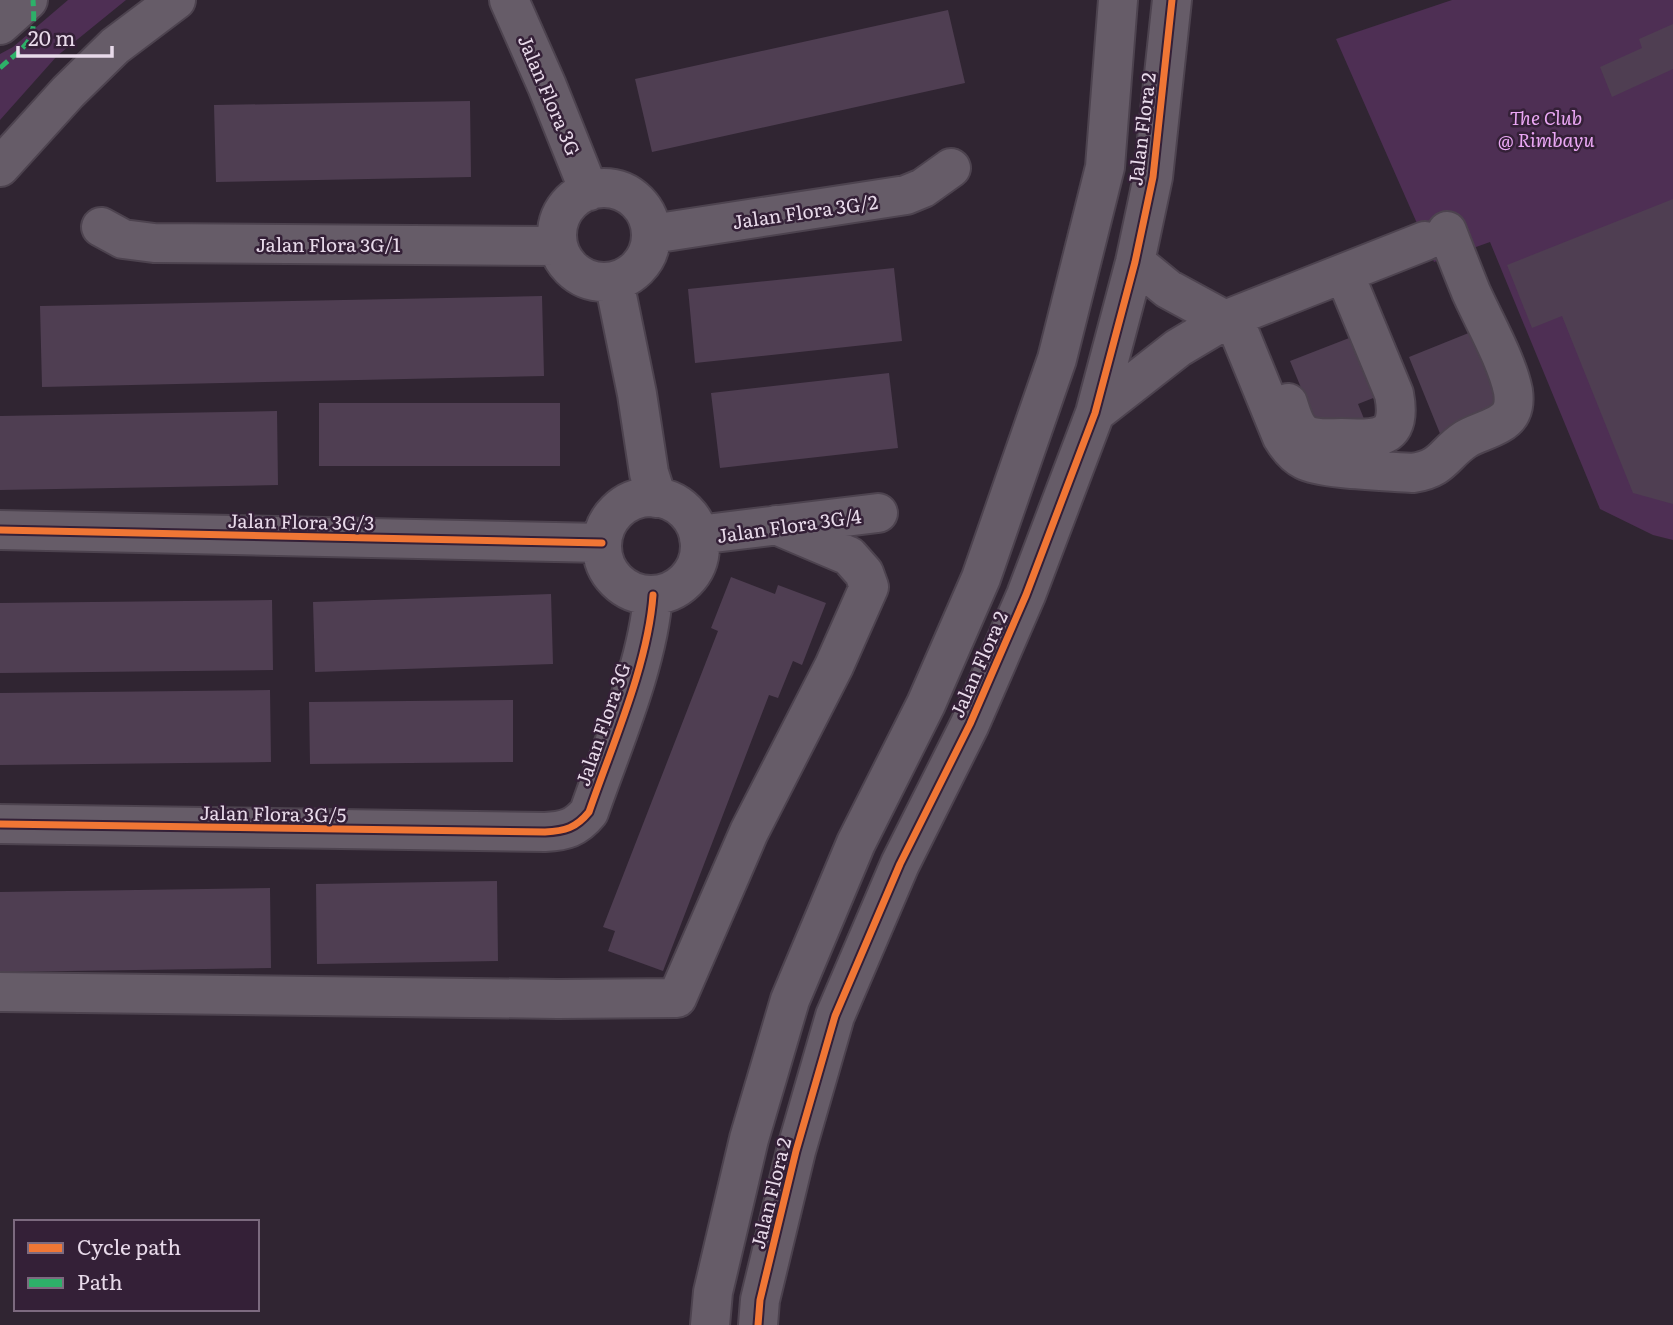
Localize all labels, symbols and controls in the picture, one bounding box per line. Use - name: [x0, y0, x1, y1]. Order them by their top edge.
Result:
- scale bar: [18, 14, 112, 58]
- text: 20 m: [28, 21, 75, 52]
- street label: Jalan Flora 3G: [512, 30, 588, 160]
- street label: Jalan Flora 2: [1120, 71, 1162, 187]
- park label: The Club @ Rimbayu: [1498, 103, 1595, 153]
- street label: Jalan Flora 3G/2: [730, 187, 880, 235]
- street label: Jalan Flora 3G/1: [256, 230, 401, 258]
- street label: Jalan Flora 3G/4: [715, 501, 864, 549]
- street label: Jalan Flora 3G/3: [227, 506, 375, 536]
- street label: Jalan Flora 2: [942, 606, 1014, 722]
- street label: Jalan Flora 3G: [568, 659, 636, 789]
- street label: Jalan Flora 3G/5: [199, 798, 347, 828]
- street label: Jalan Flora 2: [743, 1134, 797, 1252]
- legend: [14, 1220, 259, 1311]
- text: Cycle path: [77, 1230, 181, 1261]
- text: Path: [77, 1265, 123, 1296]

